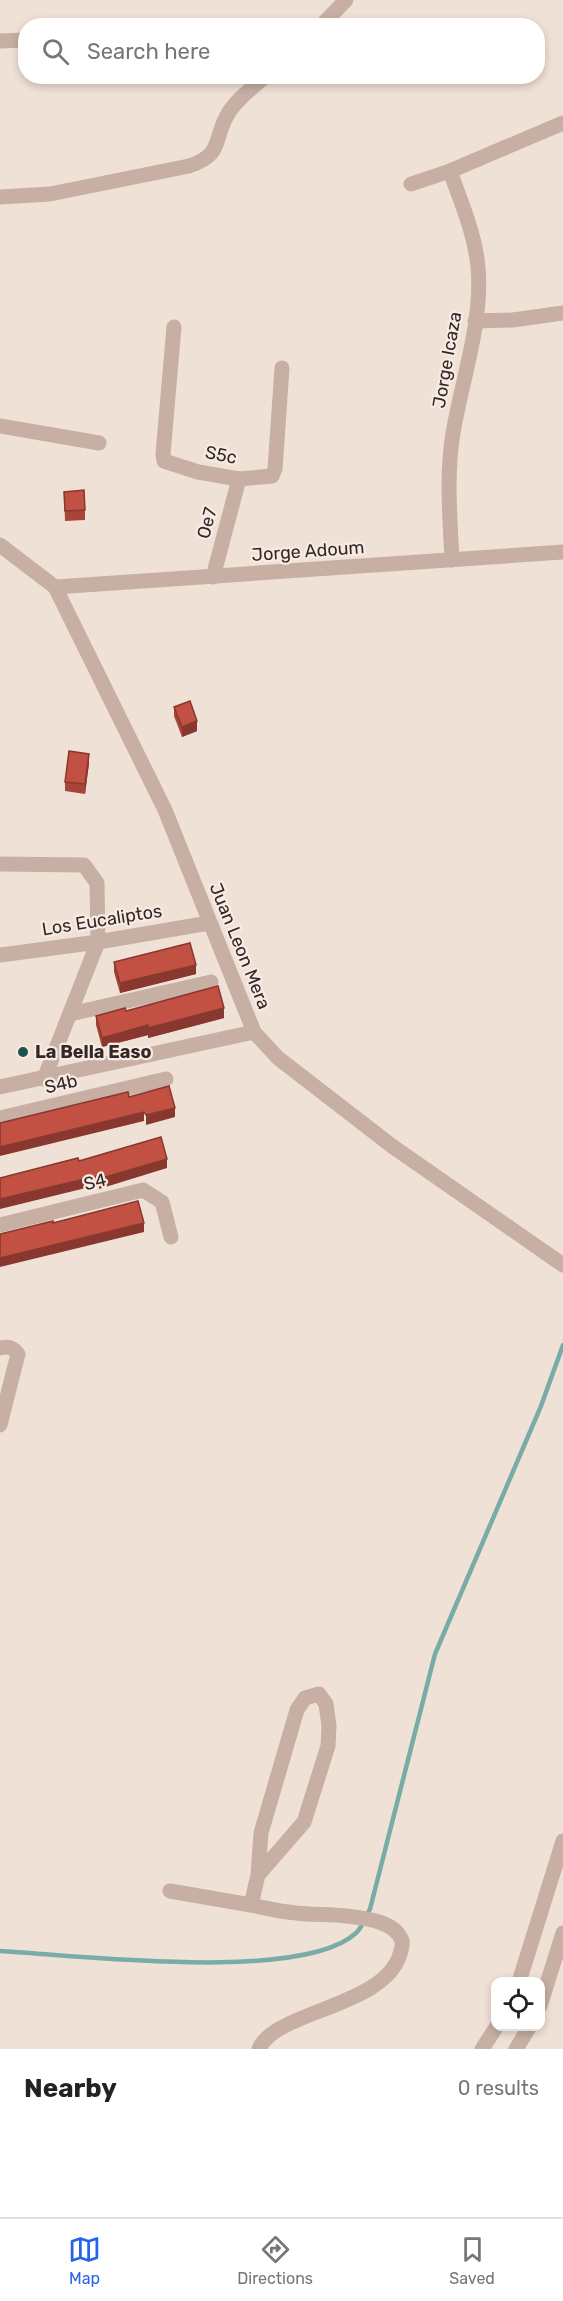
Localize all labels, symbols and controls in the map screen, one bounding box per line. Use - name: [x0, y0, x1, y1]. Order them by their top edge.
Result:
- search box: [18, 18, 545, 84]
- icon: search: [39, 35, 72, 68]
- text: Search here: [87, 38, 210, 65]
- street label: Jorge Icaza: [428, 310, 466, 410]
- street label: S5c: [203, 441, 239, 469]
- street label: Oe7: [192, 505, 222, 541]
- street label: Jorge Adoum: [251, 536, 365, 566]
- street label: Juan Leon Mera: [205, 880, 275, 1012]
- street label: Los Eucaliptos: [40, 900, 164, 940]
- place label: La Bella Easo: [35, 1041, 151, 1063]
- marker: La Bella Easo: [16, 1045, 30, 1059]
- street label: S4b: [42, 1070, 80, 1098]
- street label: S4: [81, 1169, 109, 1195]
- map controls: [491, 1977, 545, 2031]
- button: locate: [491, 1977, 545, 2031]
- text: Nearby: [24, 2073, 117, 2104]
- text: 0 results: [458, 2076, 539, 2100]
- tab: Map: [68, 2233, 101, 2288]
- tab: Directions: [237, 2233, 313, 2288]
- tab: Saved: [449, 2233, 495, 2288]

